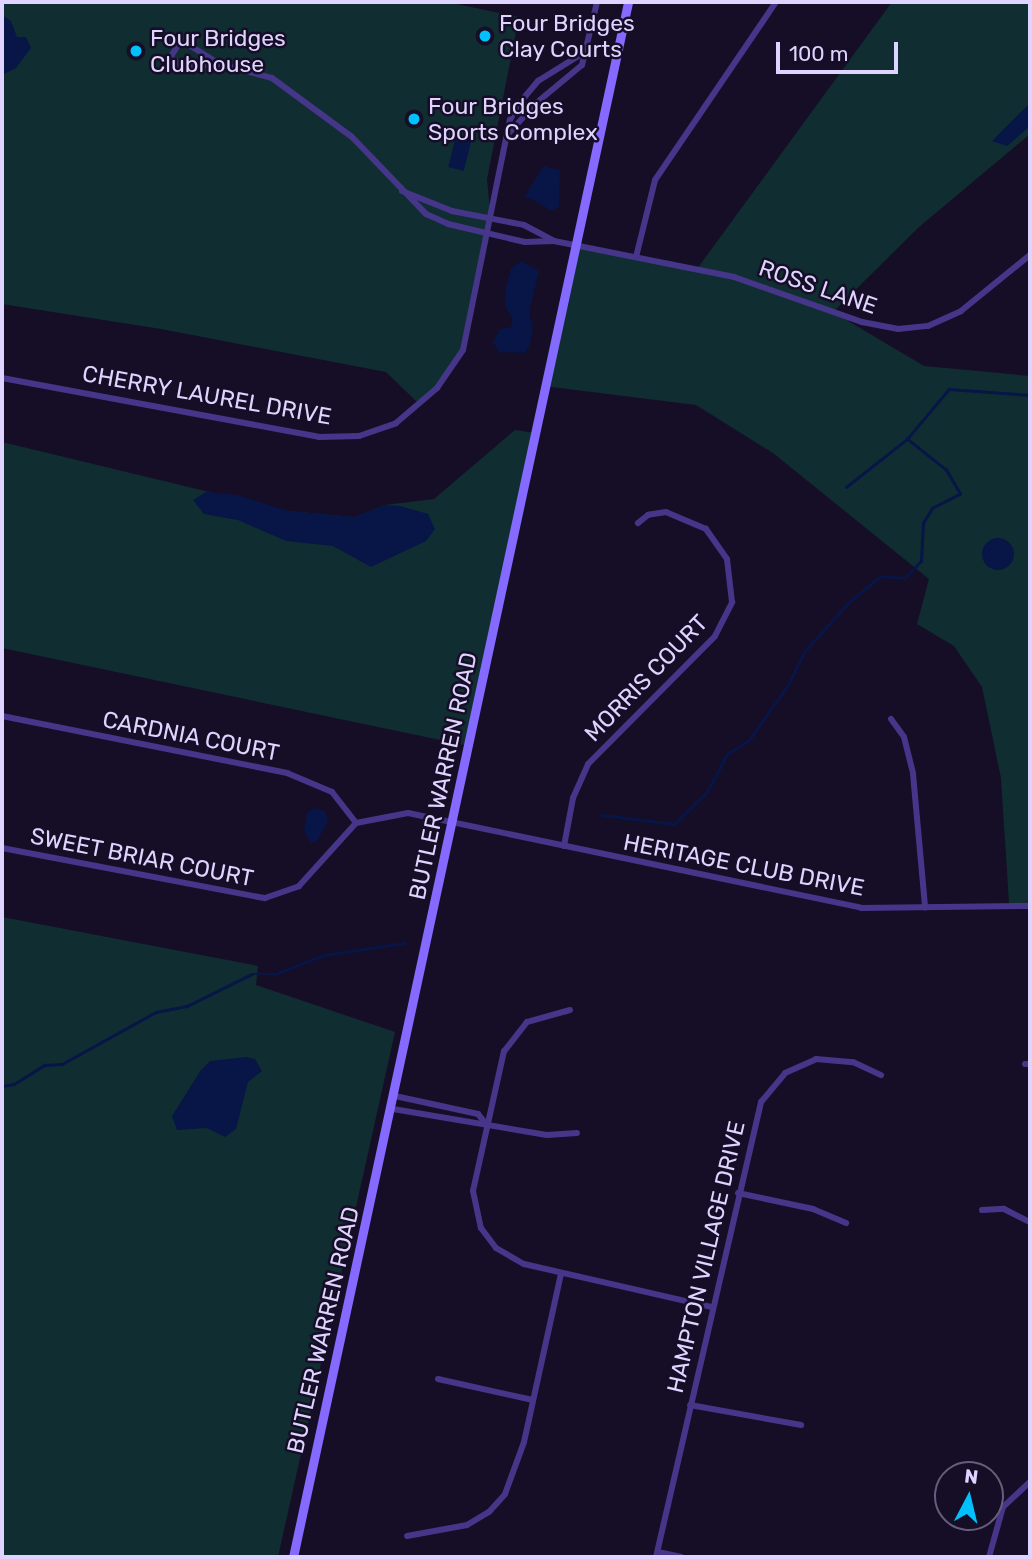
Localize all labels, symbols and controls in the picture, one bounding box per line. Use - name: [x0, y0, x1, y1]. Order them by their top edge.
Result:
- place label: Four Bridges Clay Courts: [499, 9, 635, 63]
- place label: Four Bridges Clubhouse: [150, 24, 286, 78]
- marker: Four Bridges Clay Courts: [477, 28, 493, 44]
- scale bar: [780, 28, 902, 72]
- text: 100 m: [789, 41, 848, 66]
- marker: Four Bridges Clubhouse: [128, 43, 144, 59]
- place label: Four Bridges Sports Complex: [428, 92, 598, 146]
- marker: Four Bridges Sports Complex: [406, 111, 422, 127]
- street label: ROSS LANE: [755, 254, 881, 320]
- street label: CHERRY LAUREL DRIVE: [80, 359, 334, 431]
- street label: MORRIS COURT: [579, 609, 713, 747]
- street label: BUTLER WARREN ROAD: [403, 649, 483, 903]
- street label: CARDNIA COURT: [100, 705, 282, 767]
- street label: SWEET BRIAR COURT: [28, 822, 256, 892]
- street label: HERITAGE CLUB DRIVE: [621, 828, 867, 902]
- street label: HAMPTON VILLAGE DRIVE: [661, 1118, 751, 1396]
- street label: BUTLER WARREN ROAD: [281, 1204, 365, 1456]
- north arrow: [934, 1461, 1004, 1531]
- text: N: [963, 1464, 980, 1489]

